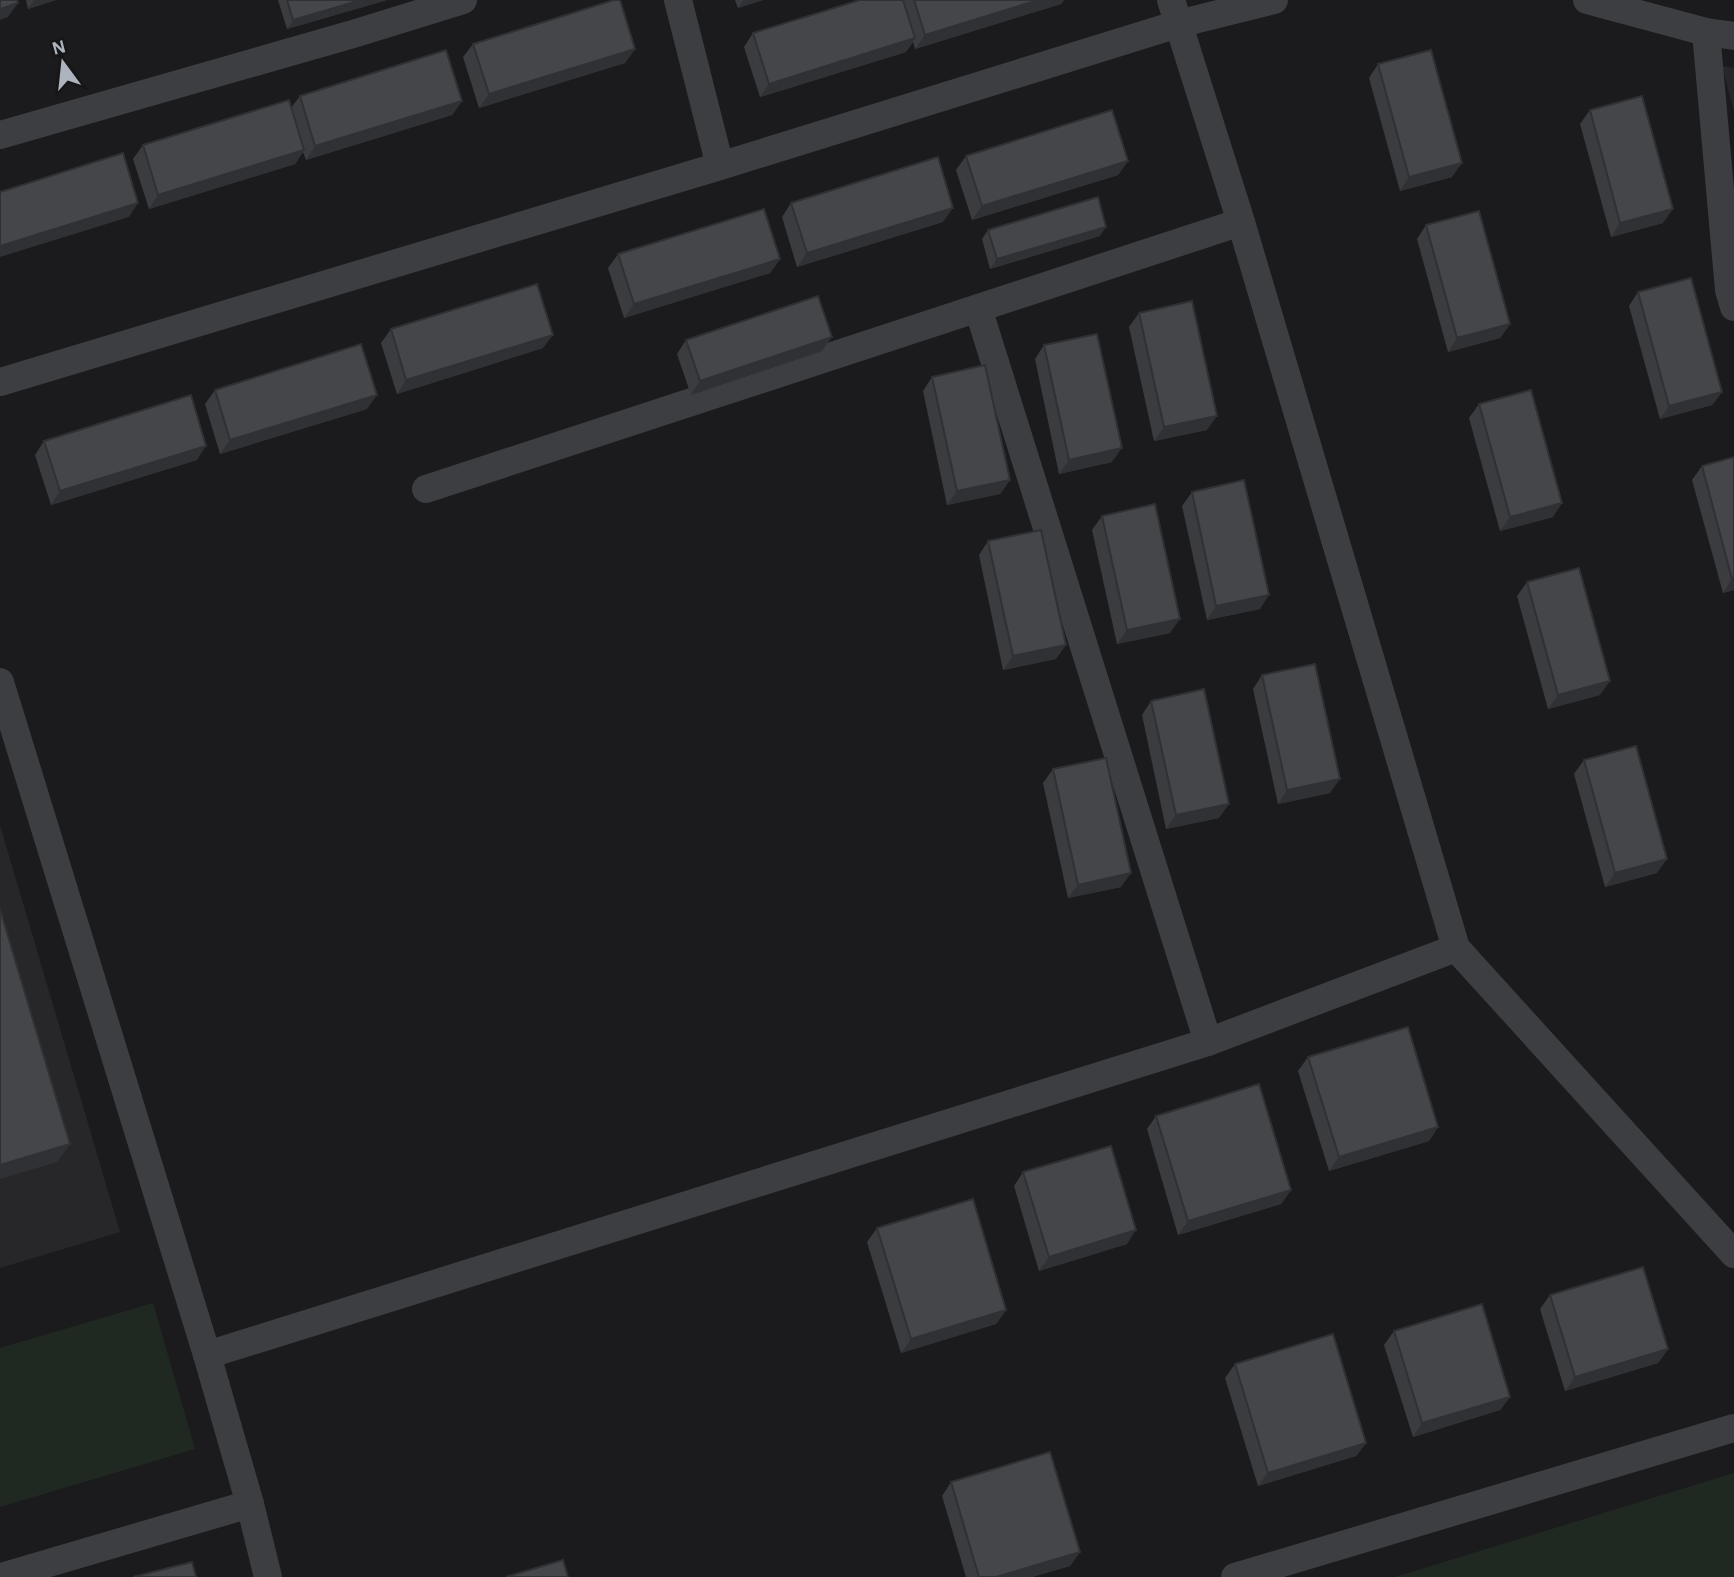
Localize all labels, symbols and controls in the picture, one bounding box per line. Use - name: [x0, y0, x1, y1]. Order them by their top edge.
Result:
- north arrow: [28, 28, 98, 98]
- text: N: [50, 37, 68, 59]

